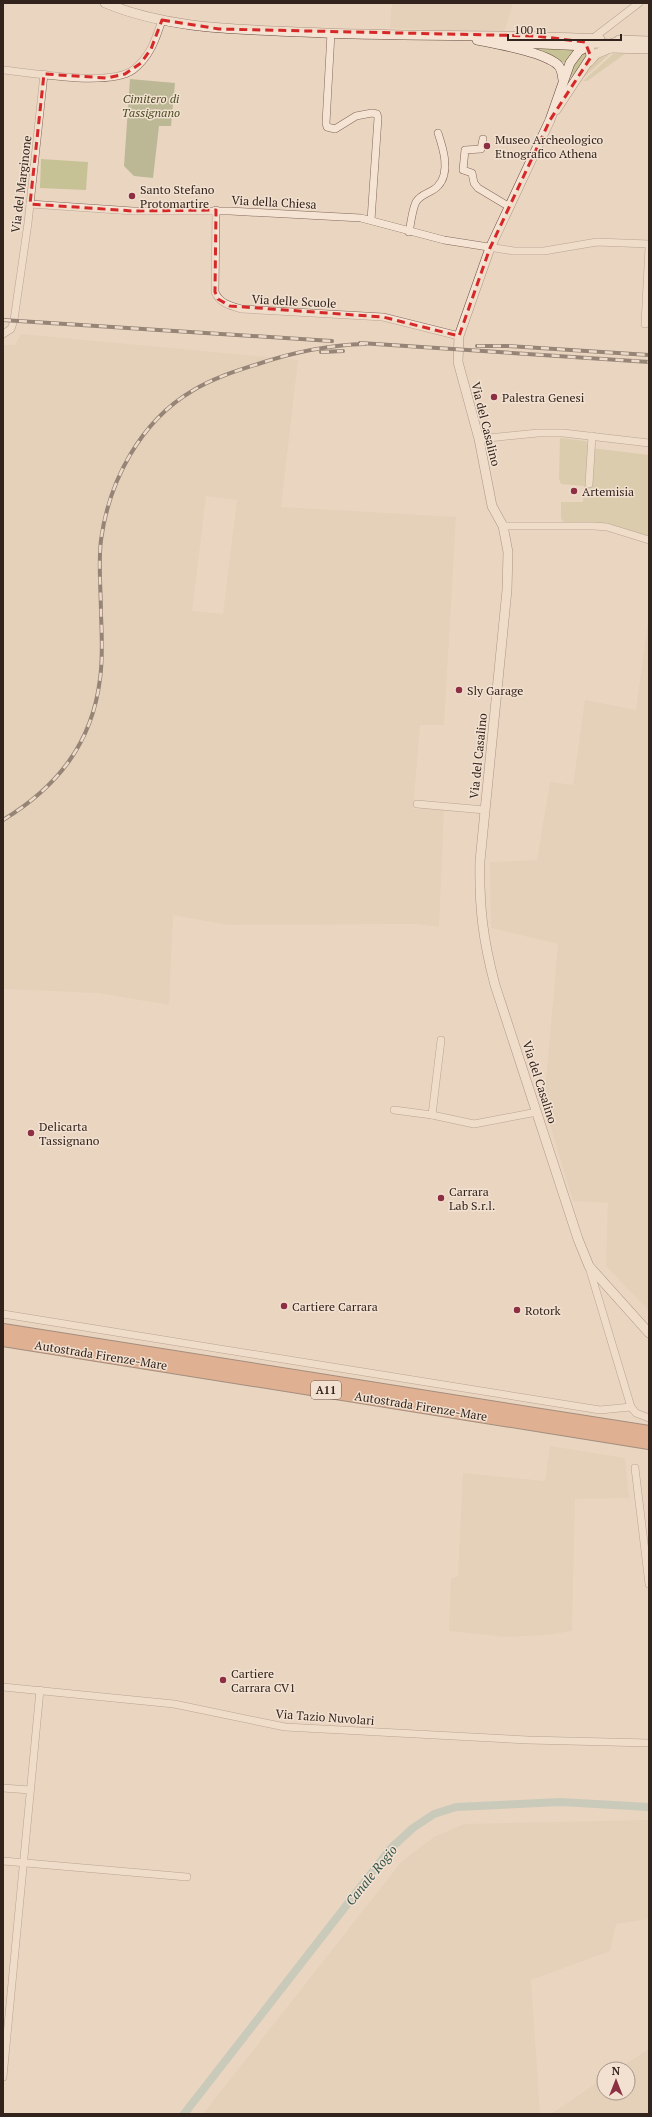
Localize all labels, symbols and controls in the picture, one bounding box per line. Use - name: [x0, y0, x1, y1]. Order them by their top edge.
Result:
- scale bar: [508, 16, 621, 42]
- text: 100 m: [514, 22, 547, 37]
- park label: Cimitero di Tassignano: [122, 91, 180, 120]
- place label: Museo Archeologico Etnografico Athena: [495, 132, 604, 161]
- street label: Via del Marginone: [8, 134, 34, 234]
- marker: Museo Archeologico Etnografico Athena: [482, 141, 492, 151]
- place label: Santo Stefano Protomartire: [140, 182, 215, 211]
- marker: Santo Stefano Protomartire: [127, 191, 137, 201]
- street label: Via della Chiesa: [231, 192, 317, 212]
- street label: Via delle Scuole: [251, 291, 337, 311]
- street label: Via del Casalino: [468, 380, 504, 468]
- place label: Palestra Genesi: [502, 390, 585, 405]
- marker: Palestra Genesi: [489, 392, 499, 402]
- place label: Artemisia: [582, 484, 634, 499]
- marker: Artemisia: [569, 486, 579, 496]
- place label: Sly Garage: [467, 683, 523, 698]
- marker: Sly Garage: [454, 685, 464, 695]
- street label: Via del Casalino: [466, 712, 490, 800]
- street label: Via del Casalino: [520, 1039, 561, 1126]
- place label: Delicarta Tassignano: [39, 1119, 100, 1148]
- marker: Delicarta Tassignano: [26, 1128, 36, 1138]
- place label: Carrara Lab S.r.l.: [449, 1184, 495, 1213]
- marker: Carrara Lab S.r.l.: [436, 1193, 446, 1203]
- place label: Cartiere Carrara: [292, 1299, 378, 1314]
- marker: Cartiere Carrara: [279, 1301, 289, 1311]
- place label: Rotork: [525, 1303, 562, 1318]
- marker: Rotork: [512, 1305, 522, 1315]
- street label: Autostrada Firenze-Mare: [34, 1337, 168, 1373]
- road number: A11: [311, 1381, 341, 1399]
- street label: Autostrada Firenze-Mare: [354, 1388, 488, 1424]
- place label: Cartiere Carrara CV1: [231, 1666, 296, 1695]
- marker: Cartiere Carrara CV1: [218, 1675, 228, 1685]
- street label: Via Tazio Nuvolari: [275, 1706, 375, 1728]
- water label: Canale Rogio: [341, 1841, 401, 1909]
- north arrow: [596, 2061, 636, 2101]
- text: N: [612, 2064, 621, 2078]

